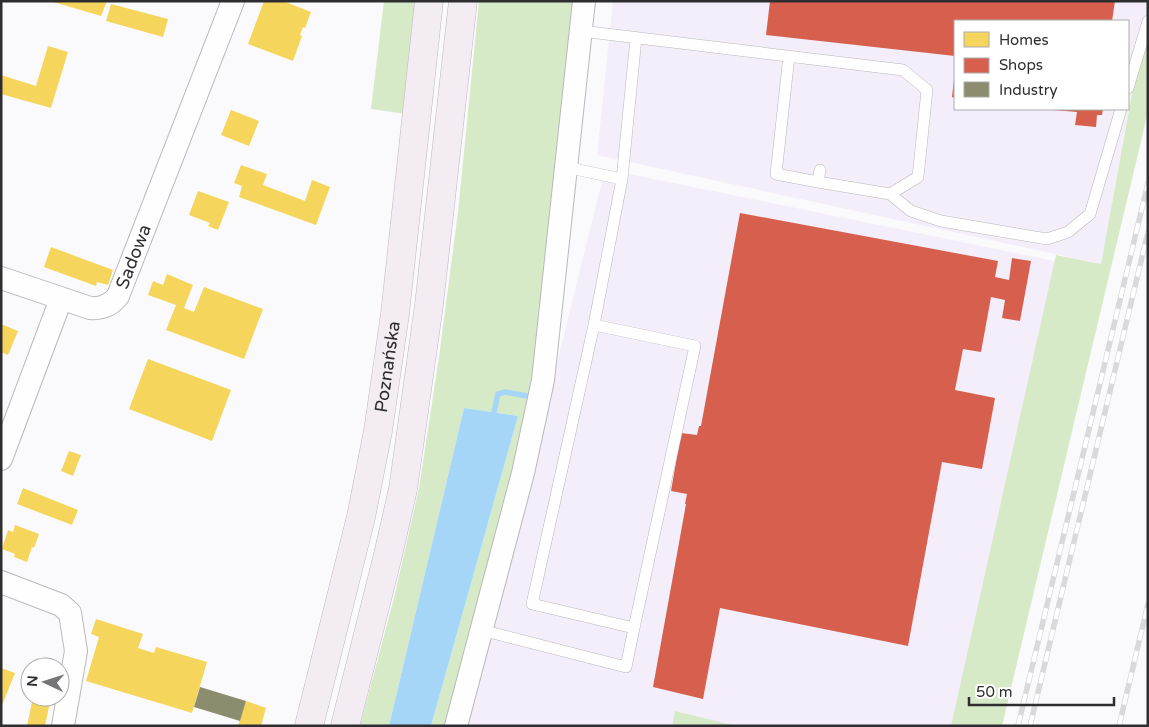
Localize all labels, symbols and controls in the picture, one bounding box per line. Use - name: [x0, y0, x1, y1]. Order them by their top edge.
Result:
- legend: [954, 20, 1129, 110]
- text: Homes: [999, 31, 1049, 49]
- text: Shops: [999, 56, 1043, 74]
- text: Industry: [999, 81, 1058, 99]
- street label: Sadowa: [111, 221, 156, 292]
- street label: Poznańska: [370, 319, 405, 414]
- north arrow: [20, 657, 70, 707]
- scale bar: [969, 674, 1114, 706]
- text: N: [24, 675, 41, 687]
- text: 50 m: [976, 683, 1013, 701]

